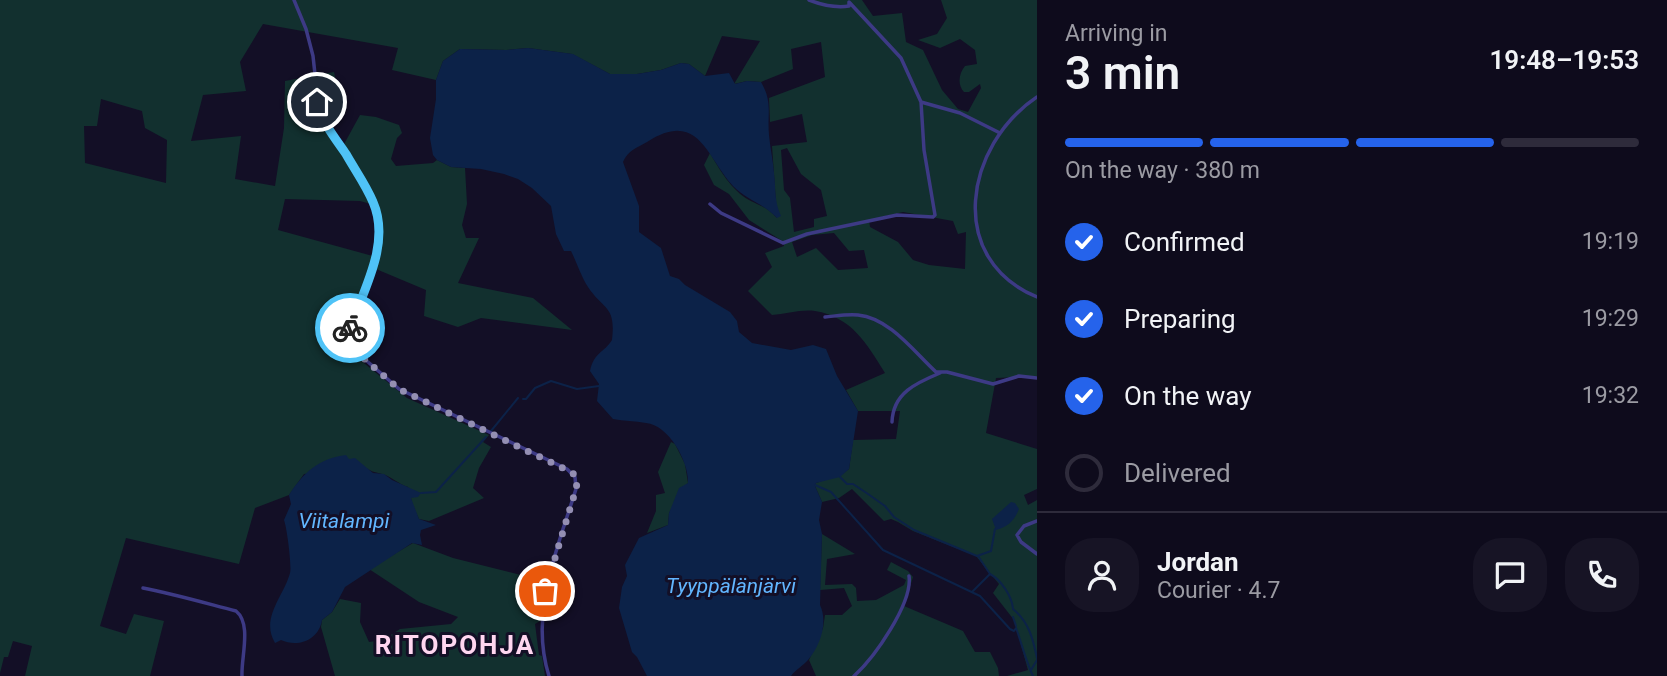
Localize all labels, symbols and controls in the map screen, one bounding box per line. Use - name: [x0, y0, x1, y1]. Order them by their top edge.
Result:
- text: Arriving in: [1065, 20, 1168, 47]
- text: 19:48–19:53: [1489, 45, 1639, 75]
- text: 3 min: [1065, 46, 1180, 100]
- pin: [287, 72, 347, 132]
- icon: home: [298, 83, 336, 121]
- text: On the way · 380 m: [1065, 157, 1260, 184]
- icon: check: [1065, 223, 1103, 261]
- text: Confirmed: [1124, 227, 1245, 257]
- text: 19:19: [1582, 228, 1639, 255]
- courier: [315, 293, 385, 363]
- icon: check: [1065, 300, 1103, 338]
- text: Preparing: [1124, 304, 1236, 334]
- text: 19:29: [1582, 305, 1639, 332]
- icon: bike: [331, 309, 369, 347]
- icon: check: [1065, 377, 1103, 415]
- text: On the way: [1124, 381, 1252, 411]
- text: 19:32: [1582, 382, 1639, 409]
- text: Delivered: [1124, 458, 1231, 488]
- water label: Viitalampi: [299, 509, 390, 533]
- button: person: [1065, 538, 1139, 612]
- button: chat: [1473, 538, 1547, 612]
- button: phone: [1565, 538, 1639, 612]
- text: Jordan: [1157, 547, 1239, 577]
- pin: [515, 561, 575, 621]
- icon: bag: [526, 572, 564, 610]
- water label: Tyyppälänjärvi: [666, 574, 796, 598]
- text: Courier · 4.7: [1157, 577, 1280, 604]
- district label: RITOPOHJA: [375, 630, 535, 660]

